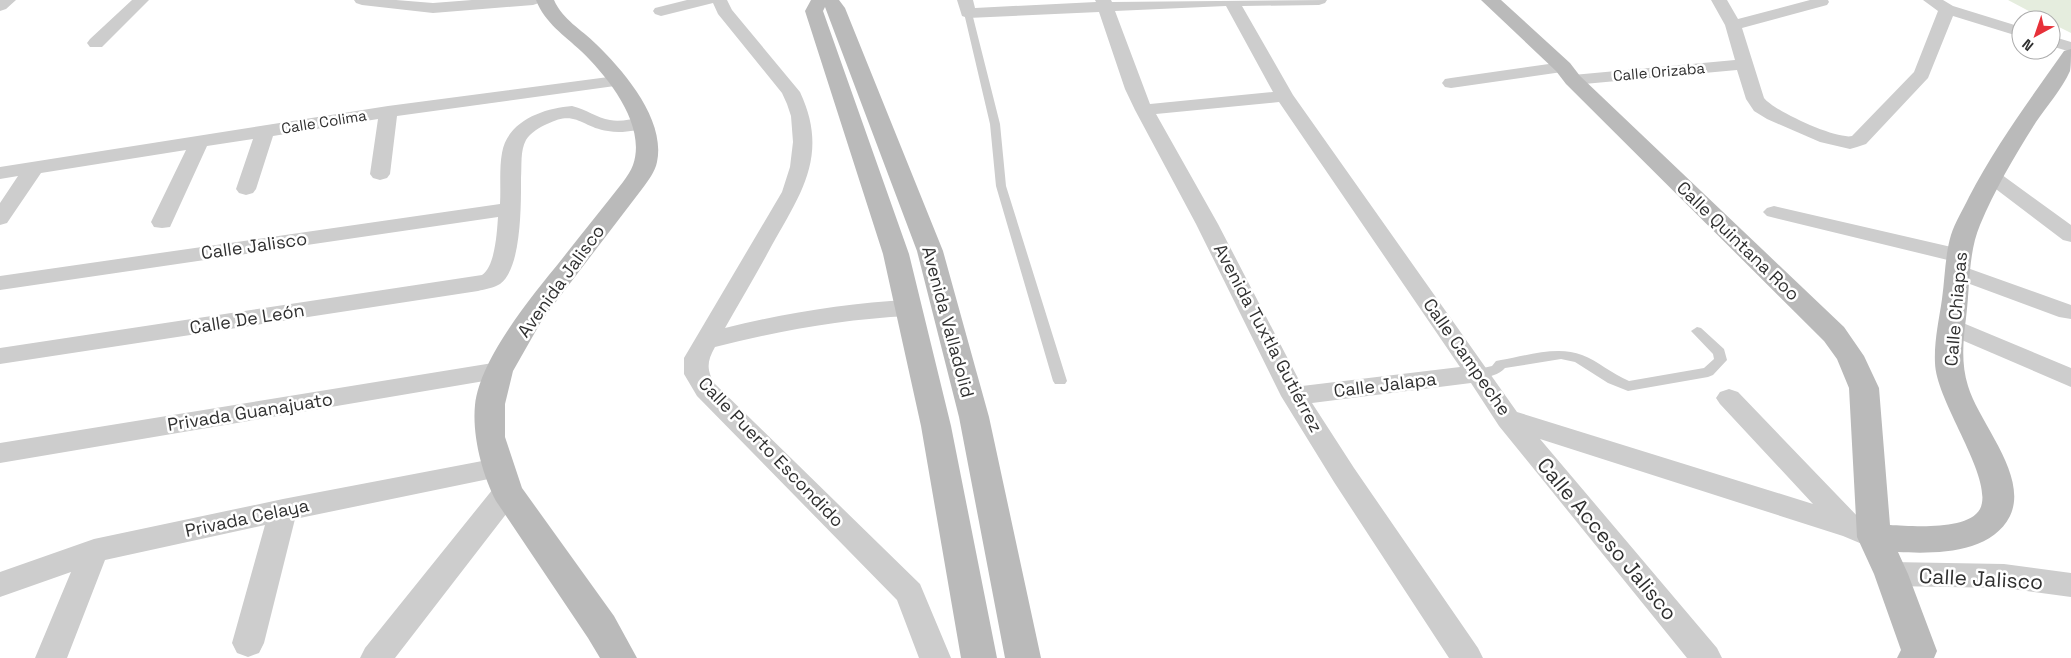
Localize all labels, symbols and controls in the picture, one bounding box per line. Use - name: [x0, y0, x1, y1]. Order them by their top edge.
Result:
- north arrow: [2011, 10, 2061, 60]
- text: N: [2018, 35, 2037, 55]
- street label: Calle Orizaba: [1612, 58, 1706, 85]
- street label: Calle Colima: [280, 105, 368, 138]
- street label: Calle Quintana Roo: [1672, 176, 1805, 305]
- street label: Avenida Jalisco: [512, 220, 609, 342]
- street label: Calle Jalisco: [199, 227, 308, 264]
- street label: Avenida Tuxtla Gutiérrez: [1209, 240, 1328, 436]
- street label: Avenida Valladolid: [917, 244, 980, 400]
- street label: Calle Chiapas: [1939, 251, 1972, 367]
- street label: Calle Campeche: [1418, 294, 1516, 420]
- street label: Calle De León: [188, 298, 306, 339]
- street label: Calle Jalapa: [1332, 367, 1438, 402]
- street label: Calle Puerto Escondido: [694, 372, 849, 532]
- street label: Privada Guanajuato: [166, 387, 334, 436]
- street label: Calle Acceso Jalisco: [1531, 452, 1683, 626]
- street label: Privada Celaya: [183, 493, 311, 542]
- street label: Calle Jalisco: [1918, 562, 2044, 595]

